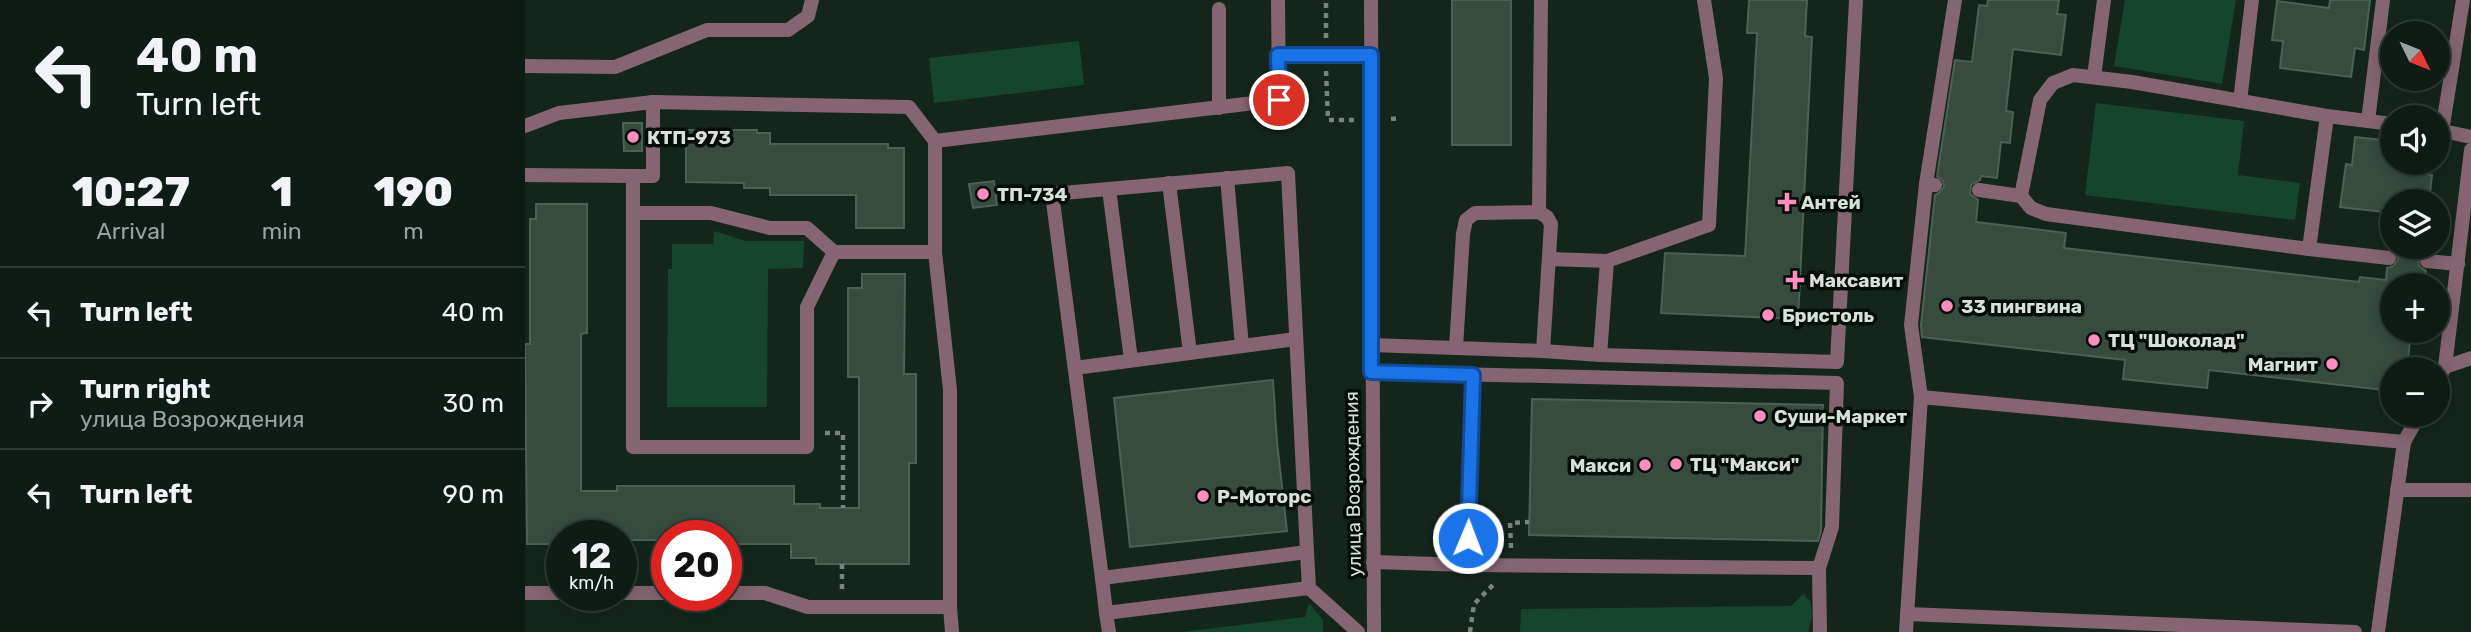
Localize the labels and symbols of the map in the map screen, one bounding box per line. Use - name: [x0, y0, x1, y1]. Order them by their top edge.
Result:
- north arrow: [2380, 21, 2450, 91]
- pin: [1249, 70, 1309, 130]
- place label: КТП-973: [647, 126, 731, 149]
- marker: КТП-973: [625, 129, 641, 145]
- place label: ТП-734: [997, 183, 1068, 206]
- marker: ТП-734: [975, 186, 991, 202]
- place label: Антей: [1801, 191, 1861, 214]
- marker: Антей: [1779, 194, 1795, 210]
- place label: Максавит: [1809, 269, 1904, 292]
- marker: Максавит: [1787, 272, 1803, 288]
- place label: 33 пингвина: [1961, 295, 2082, 318]
- marker: 33 пингвина: [1939, 298, 1955, 314]
- place label: Бристоль: [1782, 304, 1875, 327]
- marker: Бристоль: [1760, 307, 1776, 323]
- place label: ТЦ "Шоколад": [2108, 329, 2245, 352]
- marker: ТЦ "Шоколад": [2086, 332, 2102, 348]
- place label: Магнит: [2248, 353, 2319, 376]
- marker: Магнит: [2324, 356, 2340, 372]
- street label: улица Возрождения: [1340, 391, 1366, 577]
- place label: Суши-Маркет: [1774, 405, 1908, 428]
- marker: Суши-Маркет: [1752, 408, 1768, 424]
- place label: ТЦ "Макси": [1690, 453, 1799, 476]
- place label: Макси: [1570, 454, 1631, 477]
- marker: ТЦ "Макси": [1668, 456, 1684, 472]
- marker: Макси: [1637, 457, 1653, 473]
- place label: Р-Моторс: [1217, 485, 1311, 508]
- marker: Р-Моторс: [1195, 488, 1211, 504]
- position arrow: [1431, 501, 1505, 575]
- speed limit sign: 20: [651, 520, 742, 611]

